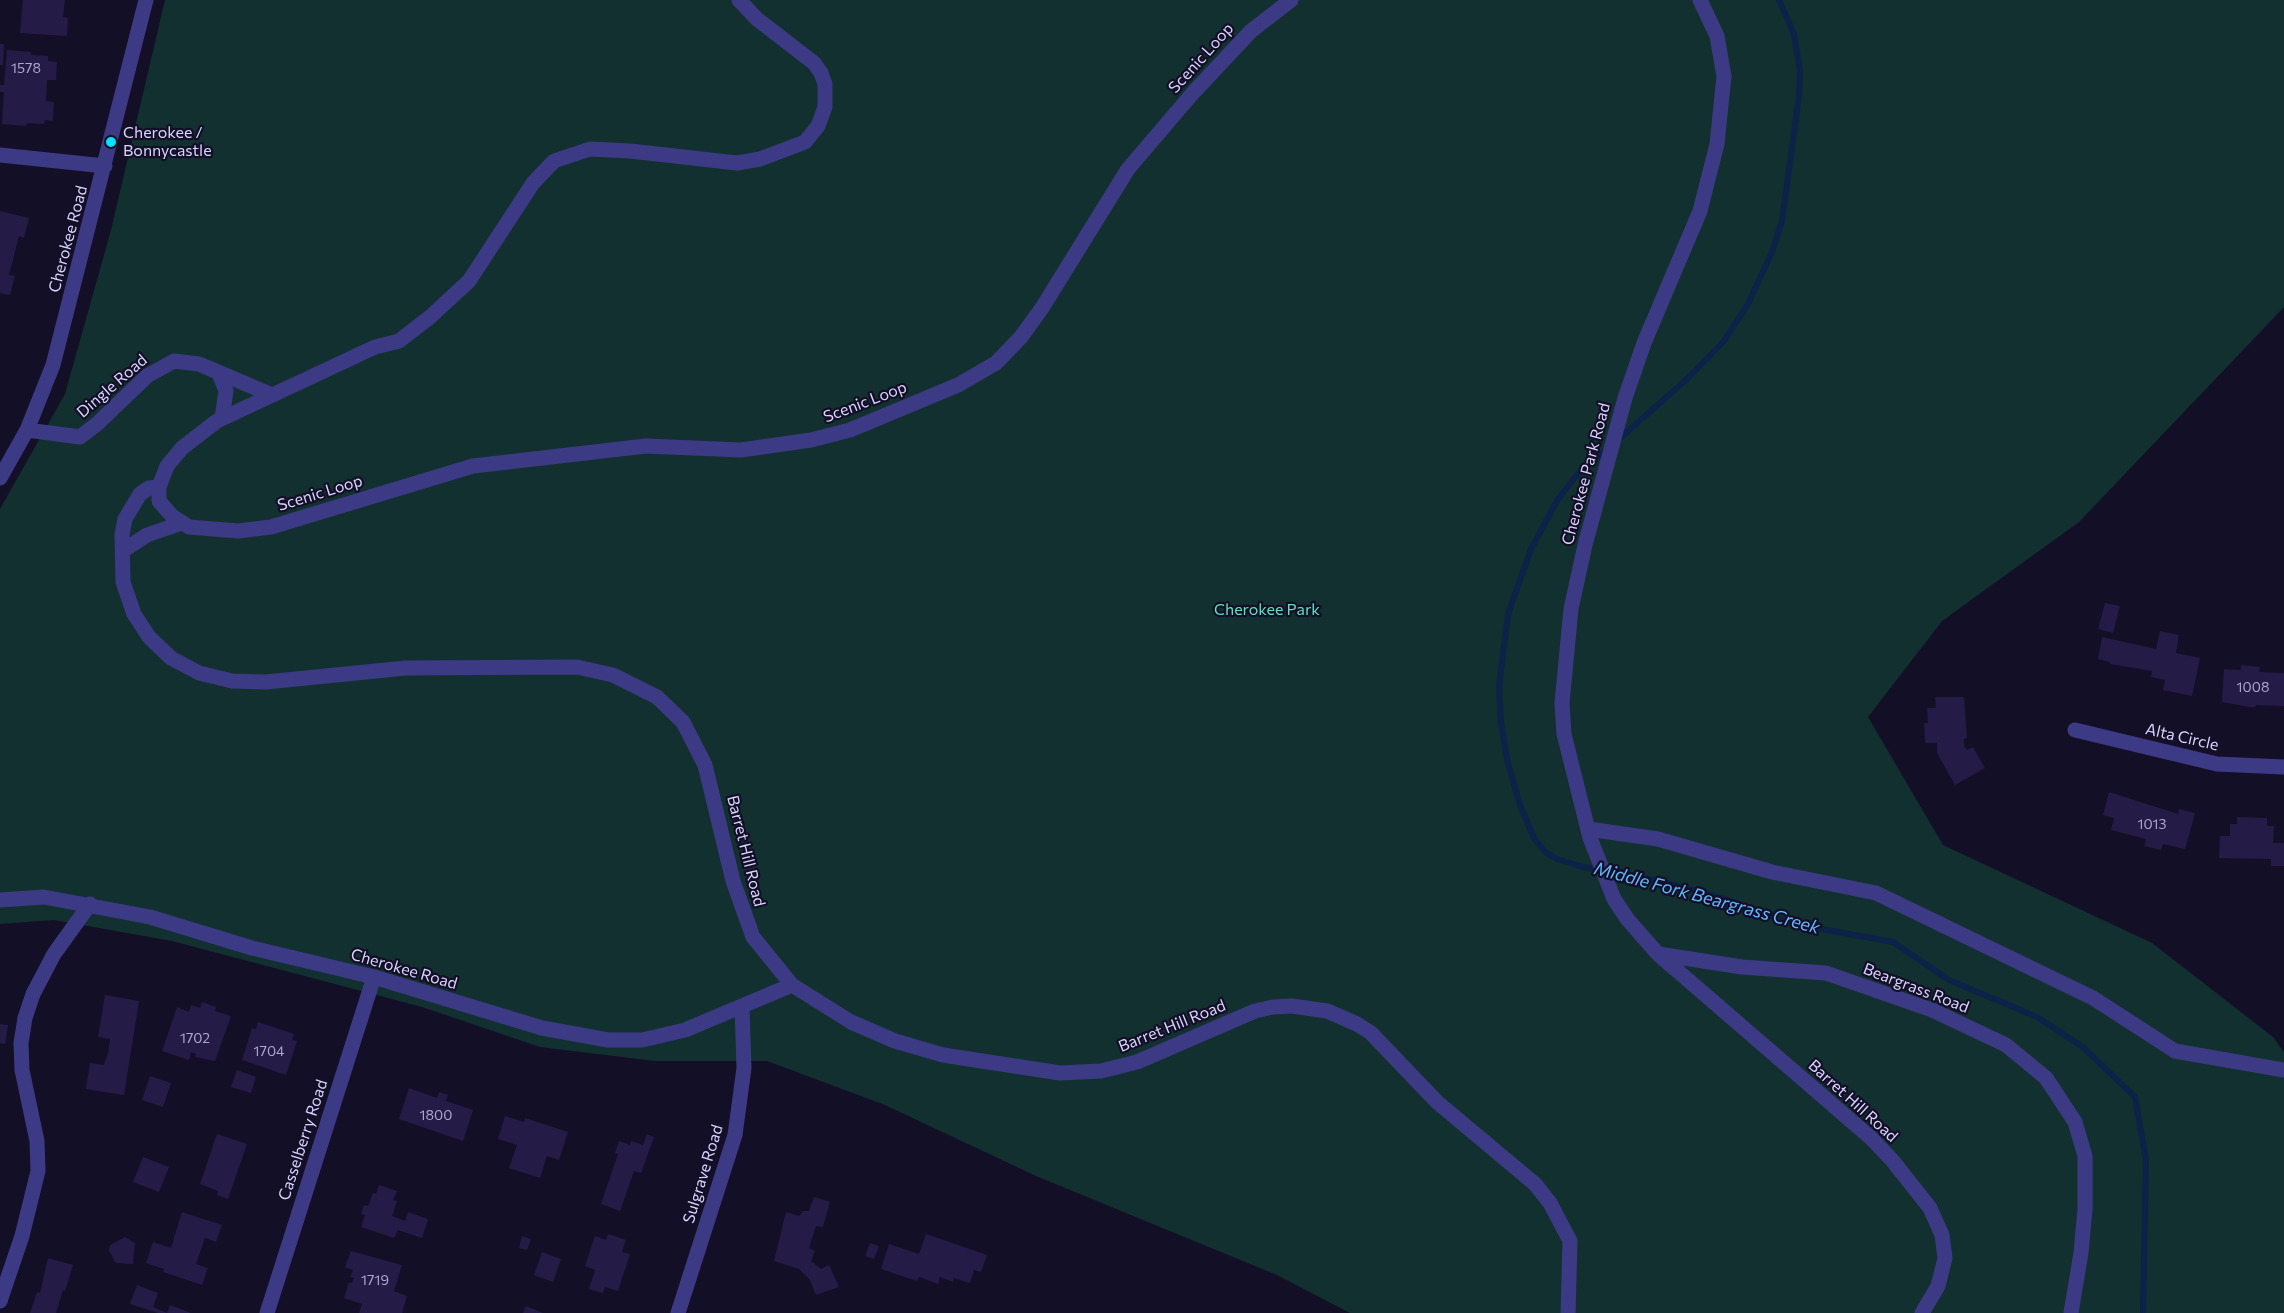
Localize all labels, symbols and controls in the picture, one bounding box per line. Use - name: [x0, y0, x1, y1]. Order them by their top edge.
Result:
- street label: Scenic Loop: [1165, 19, 1237, 97]
- house number: 1578: [11, 60, 41, 76]
- place label: Cherokee / Bonnycastle: [123, 123, 212, 161]
- marker: Cherokee / Bonnycastle: [104, 135, 118, 149]
- street label: Cherokee Road: [45, 183, 91, 295]
- street label: Dingle Road: [73, 350, 151, 422]
- street label: Scenic Loop: [821, 377, 909, 427]
- street label: Cherokee Park Road: [1558, 401, 1614, 547]
- street label: Scenic Loop: [275, 471, 365, 515]
- park label: Cherokee Park: [1214, 600, 1320, 620]
- house number: 1008: [2237, 679, 2269, 695]
- street label: Alta Circle: [2143, 719, 2221, 755]
- street label: Barret Hill Road: [723, 793, 769, 909]
- house number: 1013: [2137, 816, 2167, 832]
- water label: Middle Fork Beargrass Creek: [1592, 857, 1822, 939]
- street label: Cherokee Road: [349, 945, 459, 993]
- street label: Beargrass Road: [1860, 959, 1972, 1017]
- street label: Barret Hill Road: [1116, 996, 1228, 1056]
- house number: 1702: [180, 1030, 210, 1046]
- house number: 1704: [254, 1043, 284, 1059]
- street label: Barret Hill Road: [1804, 1056, 1902, 1146]
- street label: Casselberry Road: [274, 1077, 332, 1203]
- house number: 1800: [420, 1107, 452, 1123]
- street label: Sulgrave Road: [679, 1122, 727, 1226]
- house number: 1719: [361, 1272, 389, 1288]

